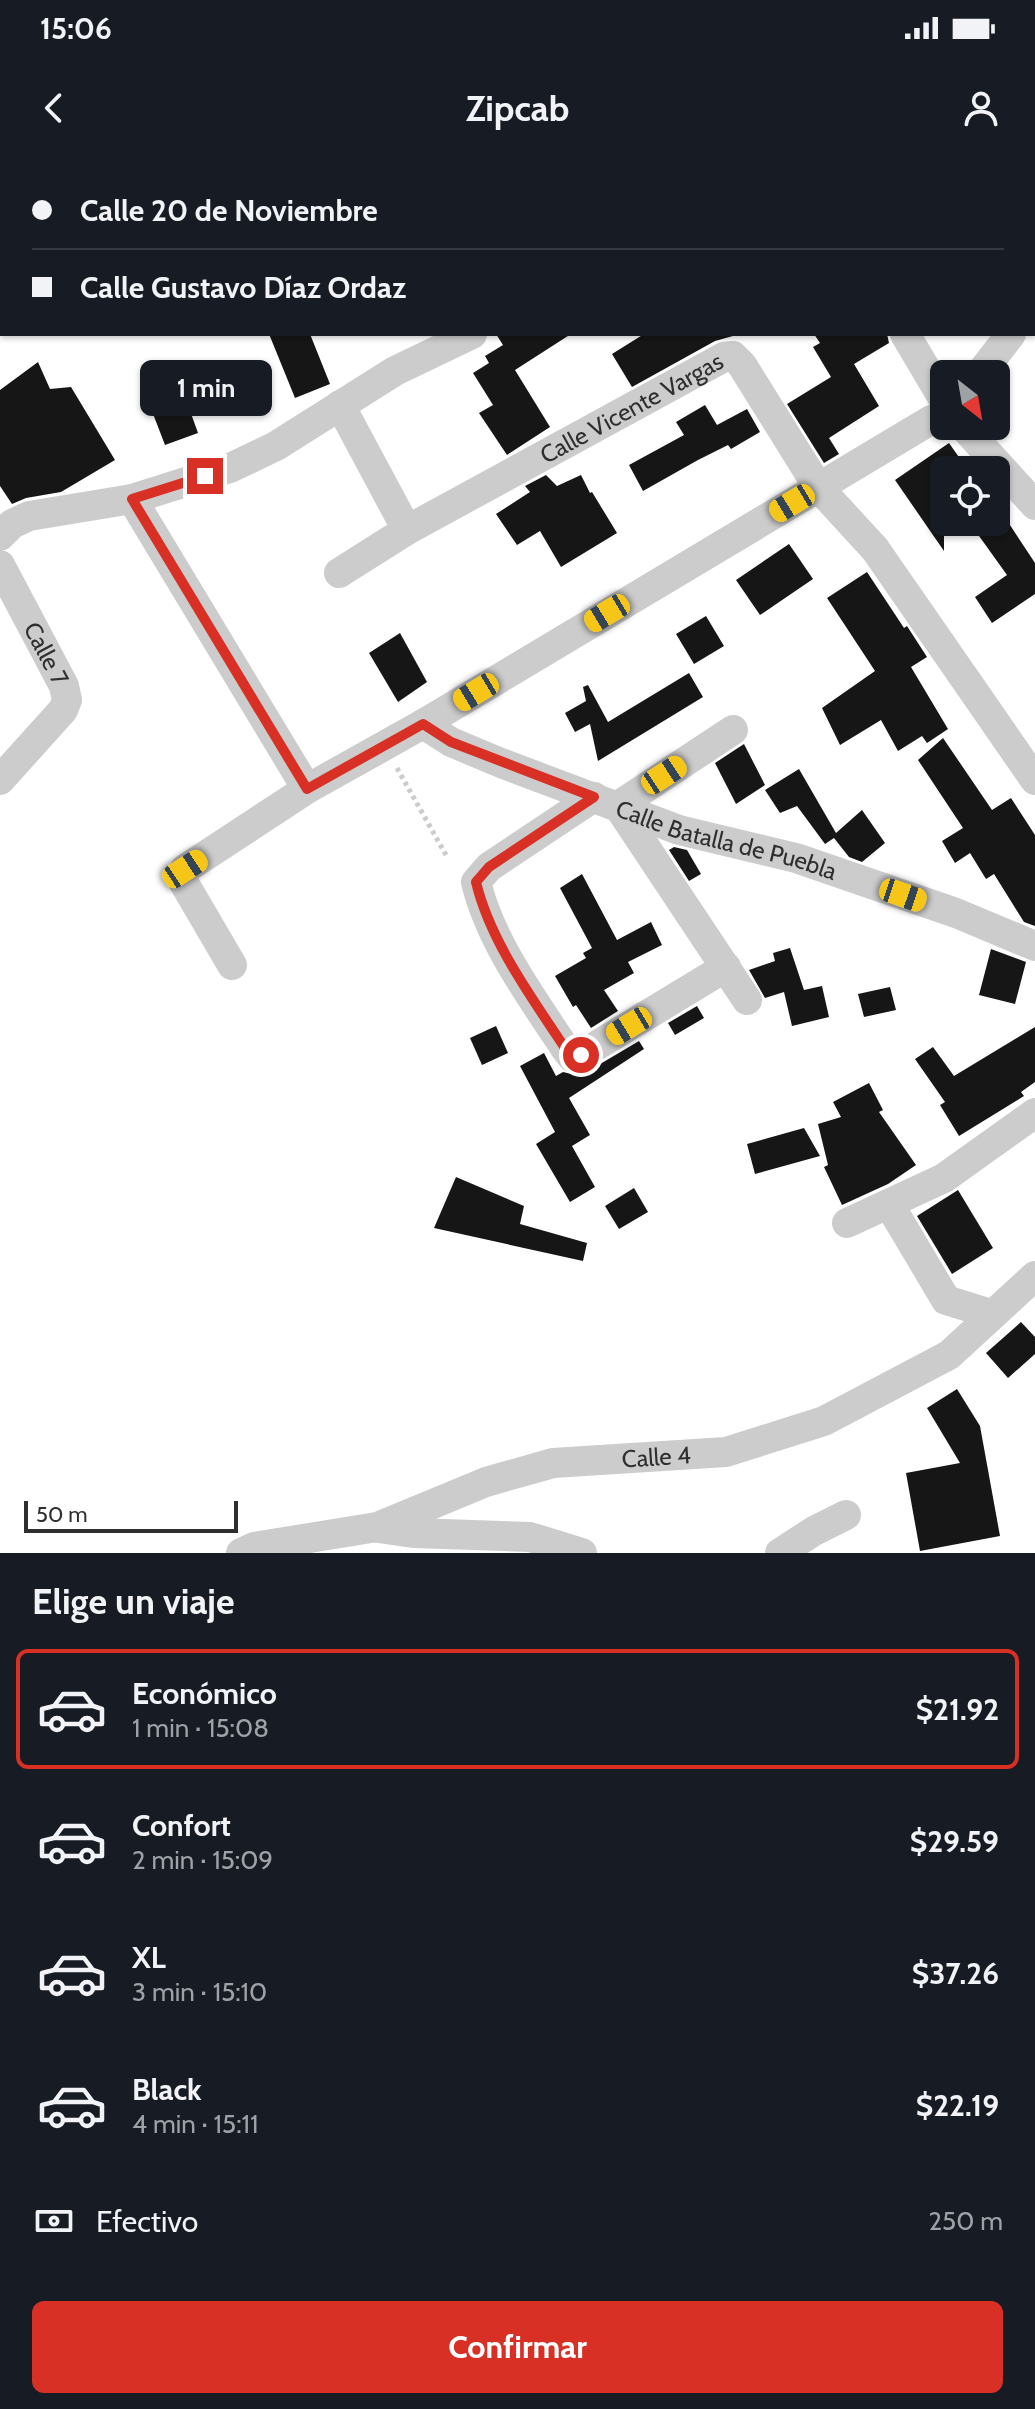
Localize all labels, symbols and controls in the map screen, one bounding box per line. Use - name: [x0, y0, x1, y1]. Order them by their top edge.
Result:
- text: 15:06: [40, 10, 112, 47]
- icon: back: [32, 86, 76, 130]
- text: Zipcab: [466, 86, 569, 130]
- icon: person: [959, 86, 1003, 130]
- text: Calle 20 de Noviembre: [80, 192, 378, 229]
- text: Calle Gustavo Díaz Ordaz: [80, 269, 406, 306]
- street label: Calle Vicente Vargas: [535, 346, 728, 469]
- callout: 1 min: [139, 360, 271, 416]
- north arrow: [930, 360, 1010, 440]
- map controls: [930, 360, 1010, 536]
- text: 1 min: [177, 372, 235, 404]
- button: locate: [930, 456, 1010, 536]
- route end: [187, 458, 223, 494]
- car: [765, 480, 819, 526]
- car: [580, 590, 634, 636]
- street label: Calle 7: [18, 617, 75, 690]
- car: [449, 669, 503, 715]
- car: [637, 752, 691, 798]
- street label: Calle Batalla de Puebla: [612, 793, 841, 886]
- car: [158, 846, 212, 892]
- car: [876, 876, 930, 914]
- car: [602, 1003, 656, 1049]
- route start: [563, 1037, 599, 1073]
- street label: Calle 4: [621, 1440, 692, 1473]
- scale bar: [24, 1497, 238, 1533]
- text: 50 m: [36, 1501, 88, 1528]
- text: Elige un viaje: [32, 1579, 235, 1623]
- icon: car: [36, 1673, 108, 1745]
- text: Económico: [132, 1675, 277, 1712]
- text: $21.92: [916, 1691, 999, 1728]
- text: 1 min · 15:08: [132, 1712, 269, 1744]
- icon: car: [36, 1805, 108, 1877]
- text: Confort: [132, 1807, 231, 1844]
- text: $29.59: [910, 1823, 999, 1860]
- text: 2 min · 15:09: [132, 1844, 273, 1876]
- icon: car: [36, 1937, 108, 2009]
- text: XL: [132, 1939, 166, 1976]
- text: $37.26: [912, 1955, 999, 1992]
- text: 3 min · 15:10: [132, 1976, 267, 2008]
- icon: car: [36, 2069, 108, 2141]
- text: Black: [132, 2071, 202, 2108]
- text: $22.19: [916, 2087, 999, 2124]
- text: 4 min · 15:11: [132, 2108, 259, 2140]
- icon: cash: [32, 2199, 76, 2243]
- text: Efectivo: [96, 2203, 198, 2240]
- text: 250 m: [929, 2205, 1003, 2237]
- button: Confirmar: [32, 2301, 1003, 2393]

